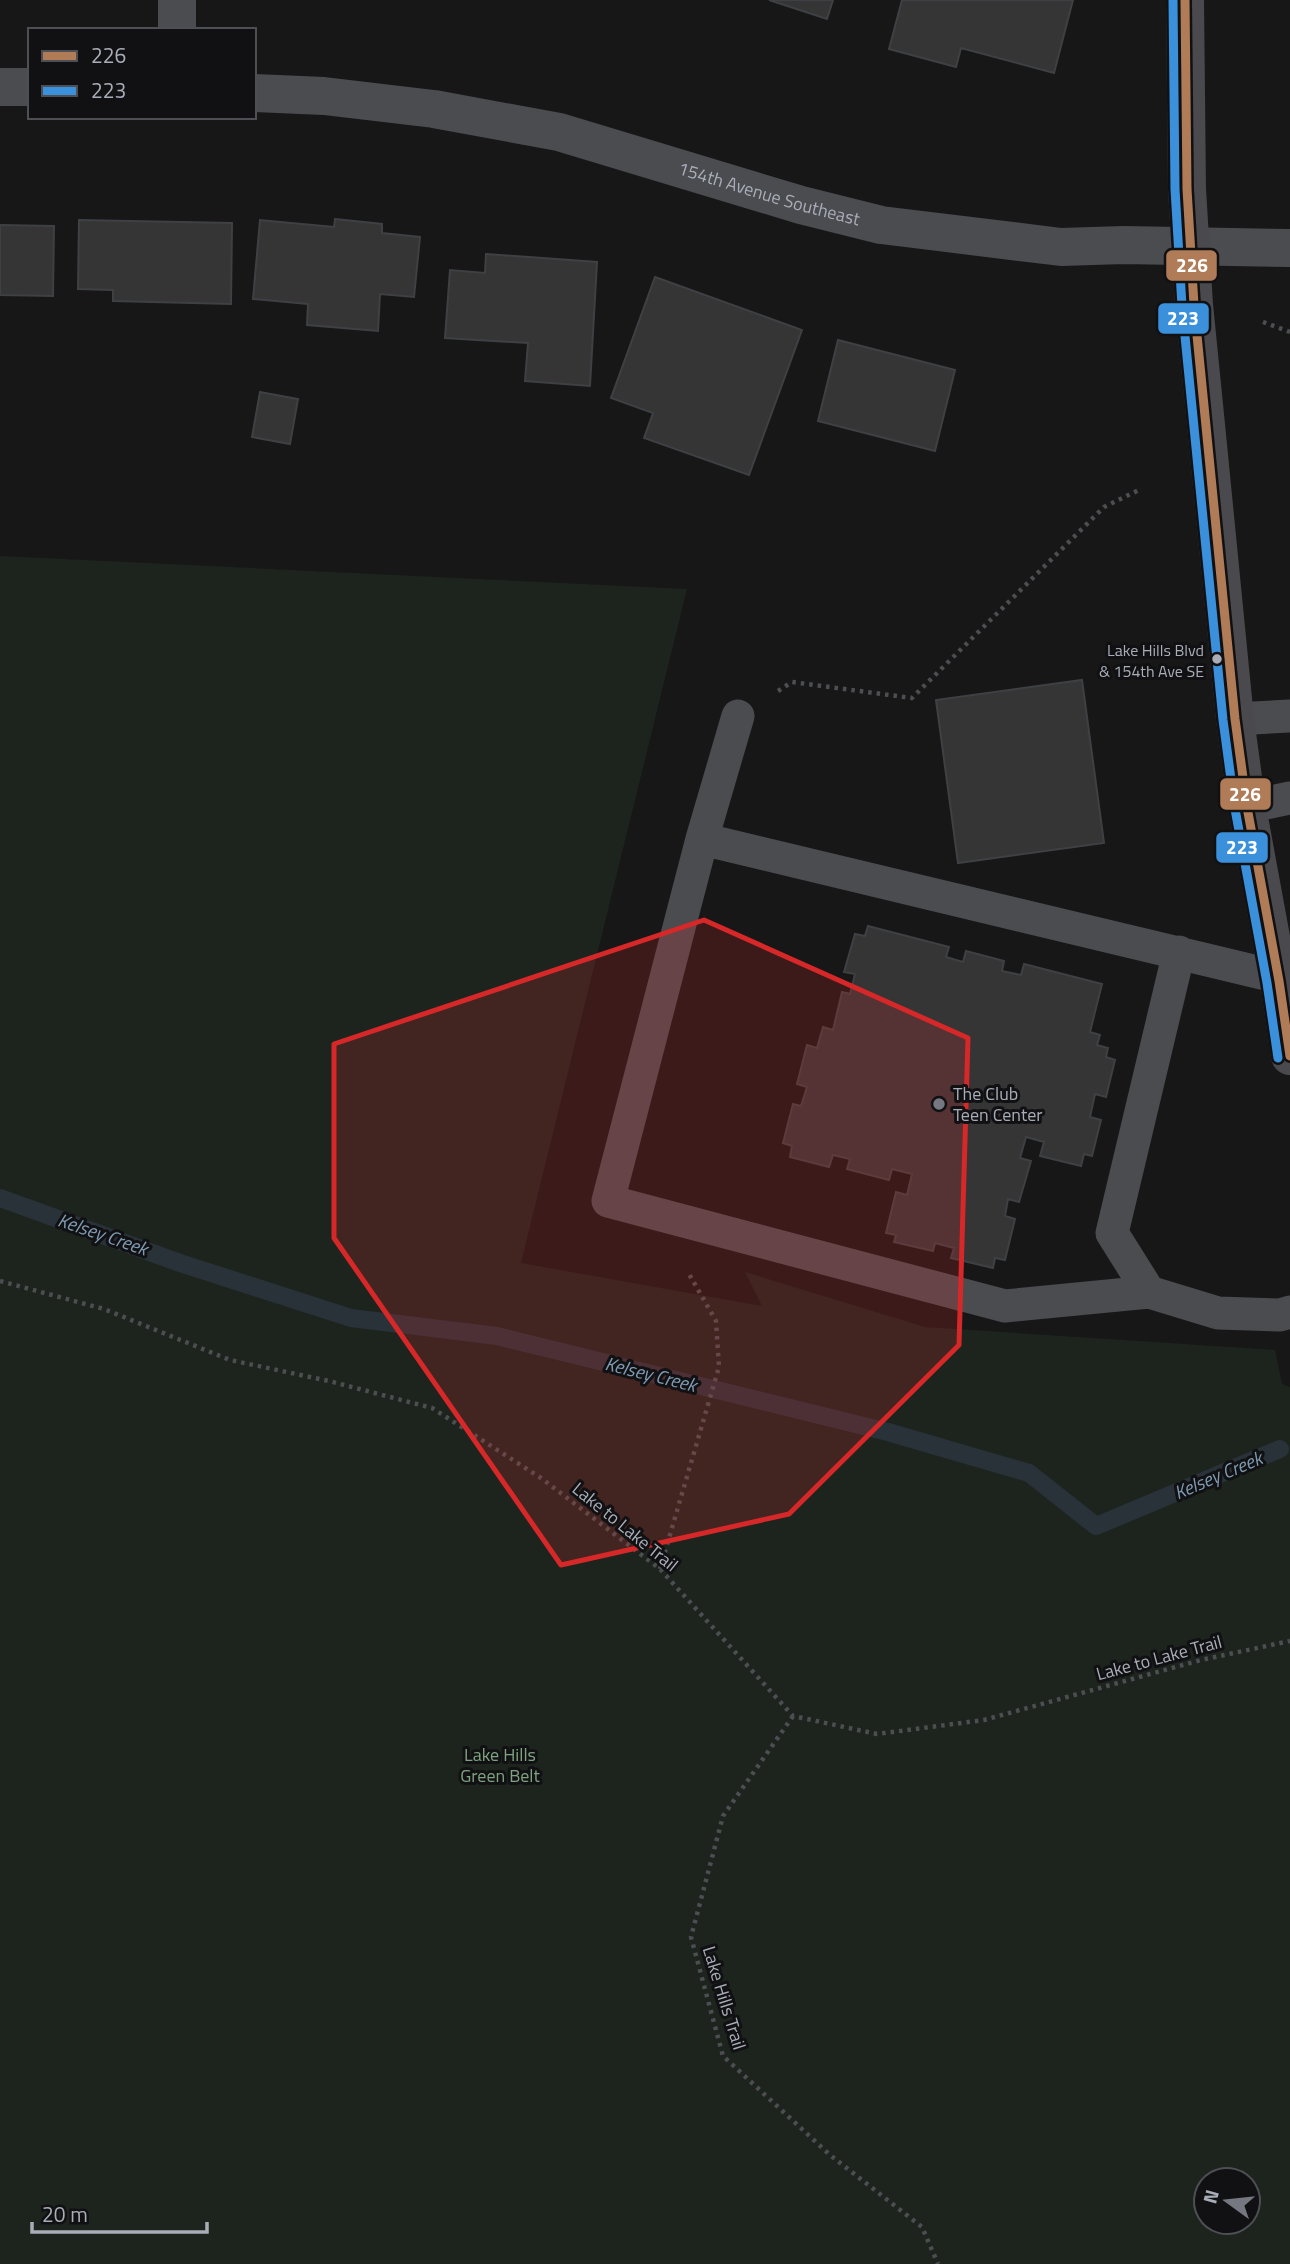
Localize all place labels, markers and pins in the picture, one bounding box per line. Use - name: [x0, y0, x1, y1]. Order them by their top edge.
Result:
- place label: Lake Hills Blvd & 154th Ave SE: [1099, 638, 1204, 683]
- marker: Lake Hills Blvd & 154th Ave SE: [1210, 652, 1224, 666]
- place label: The Club Teen Center: [953, 1080, 1043, 1128]
- marker: The Club Teen Center: [931, 1096, 947, 1112]

